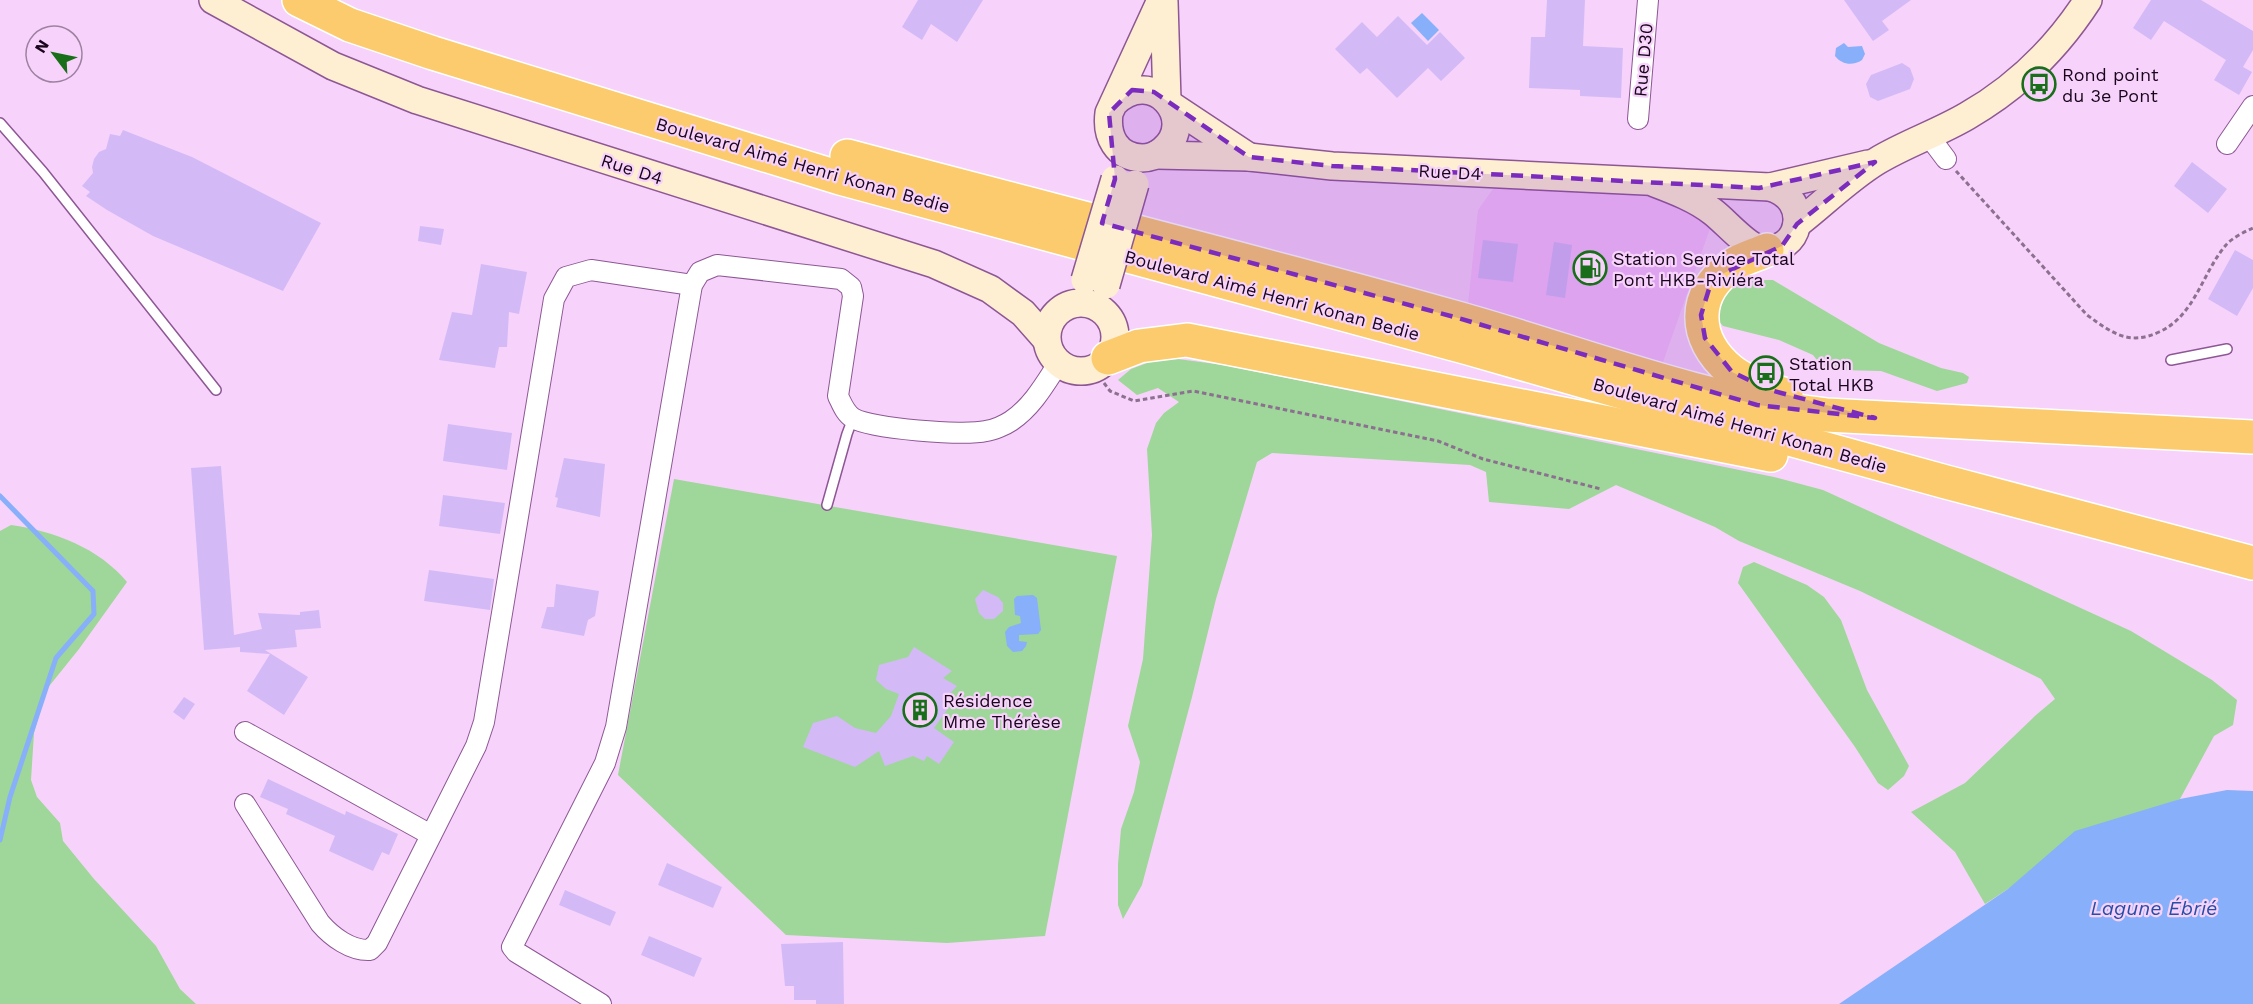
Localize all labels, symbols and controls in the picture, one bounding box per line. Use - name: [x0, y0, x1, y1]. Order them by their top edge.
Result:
- street label: Rue D30: [1629, 22, 1657, 98]
- north arrow: [24, 24, 84, 84]
- text: N: [31, 36, 53, 56]
- place label: Rond point du 3e Pont: [2062, 64, 2159, 106]
- bus stop icon: Rond point du 3e Pont: [2021, 66, 2057, 102]
- street label: Boulevard Aimé Henri Konan Bedie: [654, 113, 952, 217]
- street label: Rue D4: [599, 149, 665, 189]
- street label: Rue D4: [1418, 160, 1482, 184]
- street label: Boulevard Aimé Henri Konan Bedie: [1122, 245, 1422, 345]
- place label: Station Service Total Pont HKB-Riviéra: [1613, 248, 1795, 290]
- fuel station icon: Station Service Total Pont HKB-Riviéra: [1572, 250, 1608, 286]
- place label: Station Total HKB: [1789, 353, 1874, 395]
- bus stop icon: Station Total HKB: [1748, 355, 1784, 391]
- street label: Boulevard Aimé Henri Konan Bedie: [1591, 373, 1889, 477]
- place label: Résidence Mme Thérèse: [943, 690, 1061, 732]
- building icon: Résidence Mme Thérèse: [902, 692, 938, 728]
- water label: Lagune Ébrié: [2090, 896, 2218, 920]

